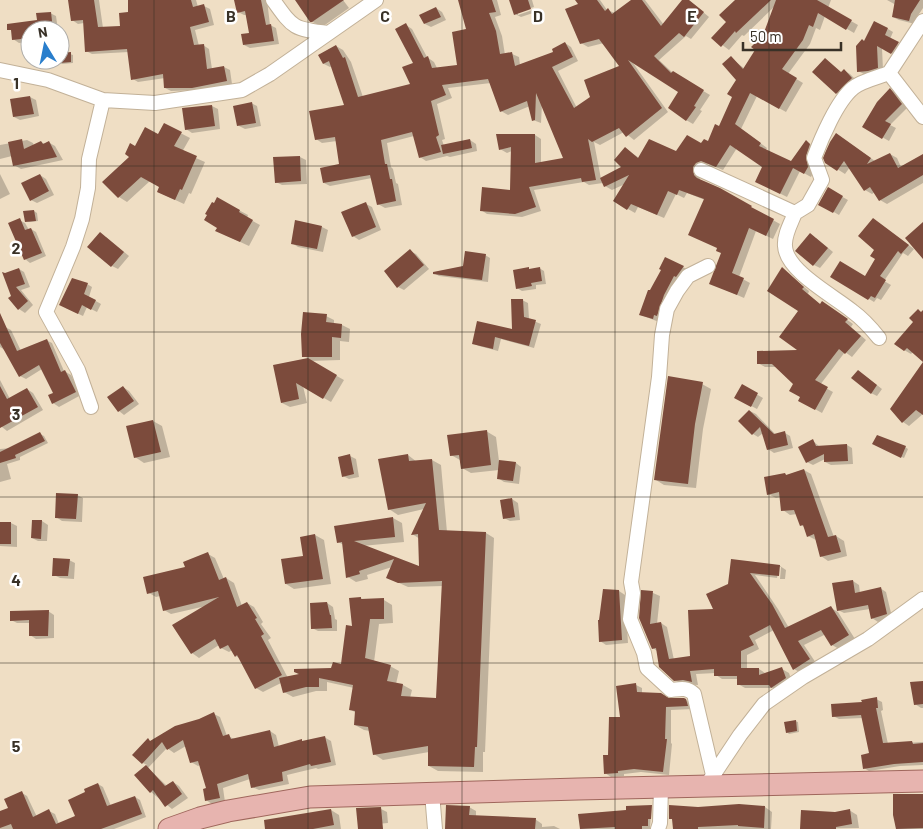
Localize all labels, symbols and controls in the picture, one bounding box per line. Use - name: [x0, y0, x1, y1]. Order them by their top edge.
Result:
- text: B: [226, 6, 236, 25]
- text: C: [380, 6, 390, 25]
- text: D: [533, 6, 543, 25]
- text: E: [687, 6, 697, 25]
- north arrow: [20, 20, 70, 70]
- scale bar: [743, 20, 840, 52]
- text: N: [37, 23, 49, 41]
- text: 50 m: [750, 27, 782, 45]
- text: 1: [13, 73, 19, 92]
- text: 2: [12, 238, 21, 257]
- text: 3: [12, 404, 20, 423]
- text: 4: [11, 570, 21, 589]
- text: 5: [12, 736, 21, 755]

